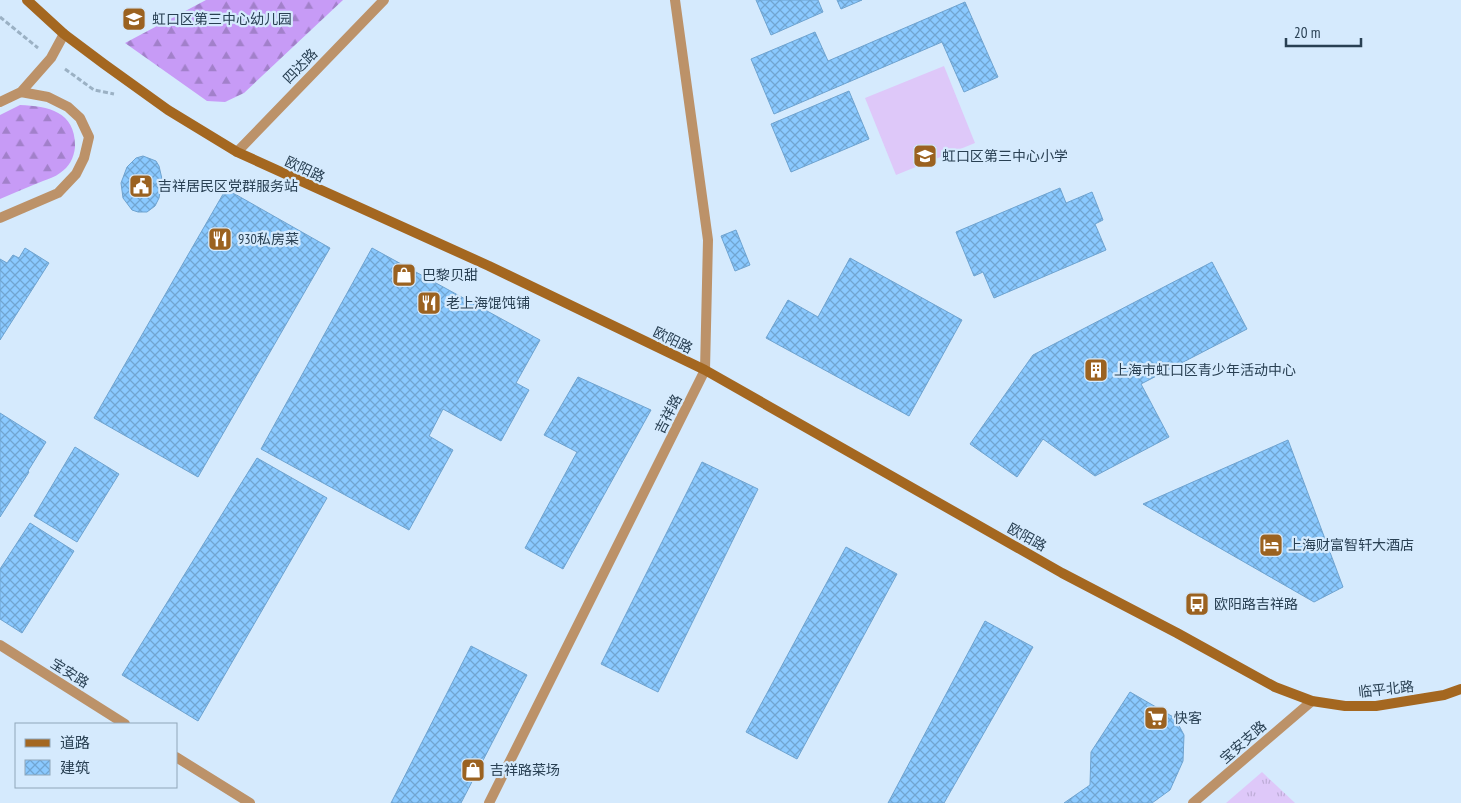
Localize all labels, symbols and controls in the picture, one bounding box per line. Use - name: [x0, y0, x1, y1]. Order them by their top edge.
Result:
- school or university icon: 虹口区第三中心幼儿园: [121, 6, 147, 32]
- place label: 虹口区第三中心幼儿园: [152, 10, 292, 28]
- scale bar: [1286, 15, 1361, 47]
- text: 20 m: [1294, 23, 1320, 42]
- street label: 四达路: [279, 45, 321, 87]
- school or university icon: 虹口区第三中心小学: [912, 143, 938, 169]
- place label: 虹口区第三中心小学: [942, 147, 1068, 165]
- street label: 欧阳路: [282, 152, 328, 186]
- public building icon: 吉祥居民区党群服务站: [128, 173, 154, 199]
- place label: 吉祥居民区党群服务站: [158, 177, 298, 195]
- restaurant icon: 930私房菜: [207, 226, 233, 252]
- place label: 930私房菜: [238, 230, 299, 248]
- shop icon: 巴黎贝甜: [391, 262, 417, 288]
- place label: 巴黎贝甜: [422, 266, 478, 284]
- restaurant icon: 老上海馄饨铺: [416, 290, 442, 316]
- place label: 老上海馄饨铺: [446, 294, 530, 312]
- street label: 欧阳路: [650, 323, 696, 357]
- building icon: 上海市虹口区青少年活动中心: [1083, 357, 1109, 383]
- place label: 上海市虹口区青少年活动中心: [1114, 361, 1296, 379]
- street label: 吉祥路: [650, 391, 686, 437]
- street label: 欧阳路: [1004, 519, 1050, 555]
- hotel icon: 上海财富智轩大酒店: [1258, 532, 1284, 558]
- place label: 上海财富智轩大酒店: [1288, 536, 1414, 554]
- bus stop icon: 欧阳路吉祥路: [1184, 591, 1210, 617]
- place label: 欧阳路吉祥路: [1214, 595, 1298, 613]
- street label: 宝安路: [47, 654, 93, 692]
- street label: 临平北路: [1357, 677, 1415, 701]
- supermarket icon: 快客: [1143, 705, 1169, 731]
- place label: 快客: [1174, 709, 1202, 727]
- street label: 宝安支路: [1216, 717, 1270, 767]
- legend: [15, 723, 178, 788]
- text: 道路: [60, 733, 90, 752]
- shop icon: 吉祥路菜场: [460, 757, 486, 783]
- text: 建筑: [60, 758, 90, 777]
- place label: 吉祥路菜场: [490, 761, 560, 779]

